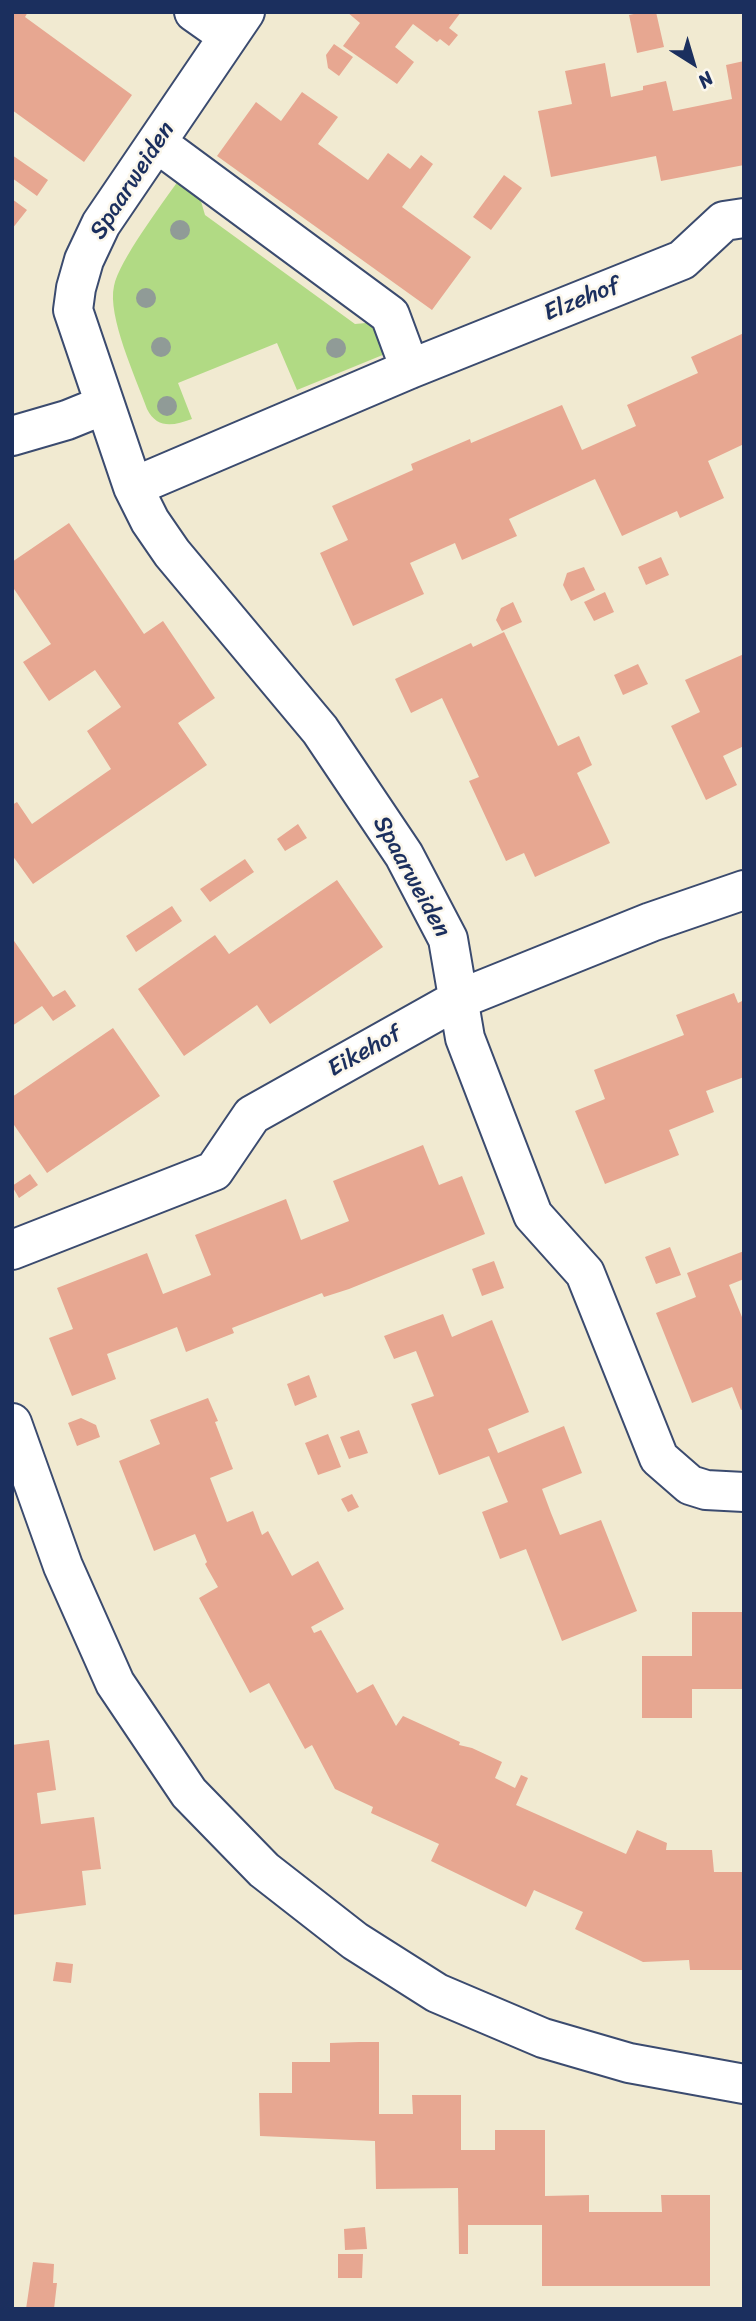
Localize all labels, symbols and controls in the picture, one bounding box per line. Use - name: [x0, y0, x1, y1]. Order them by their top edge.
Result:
- north arrow: [658, 28, 728, 98]
- text: N: [691, 63, 721, 97]
- street label: Spaarweiden: [84, 117, 182, 245]
- street label: Elzehof: [540, 272, 624, 328]
- street label: Spaarweiden: [366, 811, 456, 943]
- street label: Eikehof: [323, 1020, 407, 1084]

